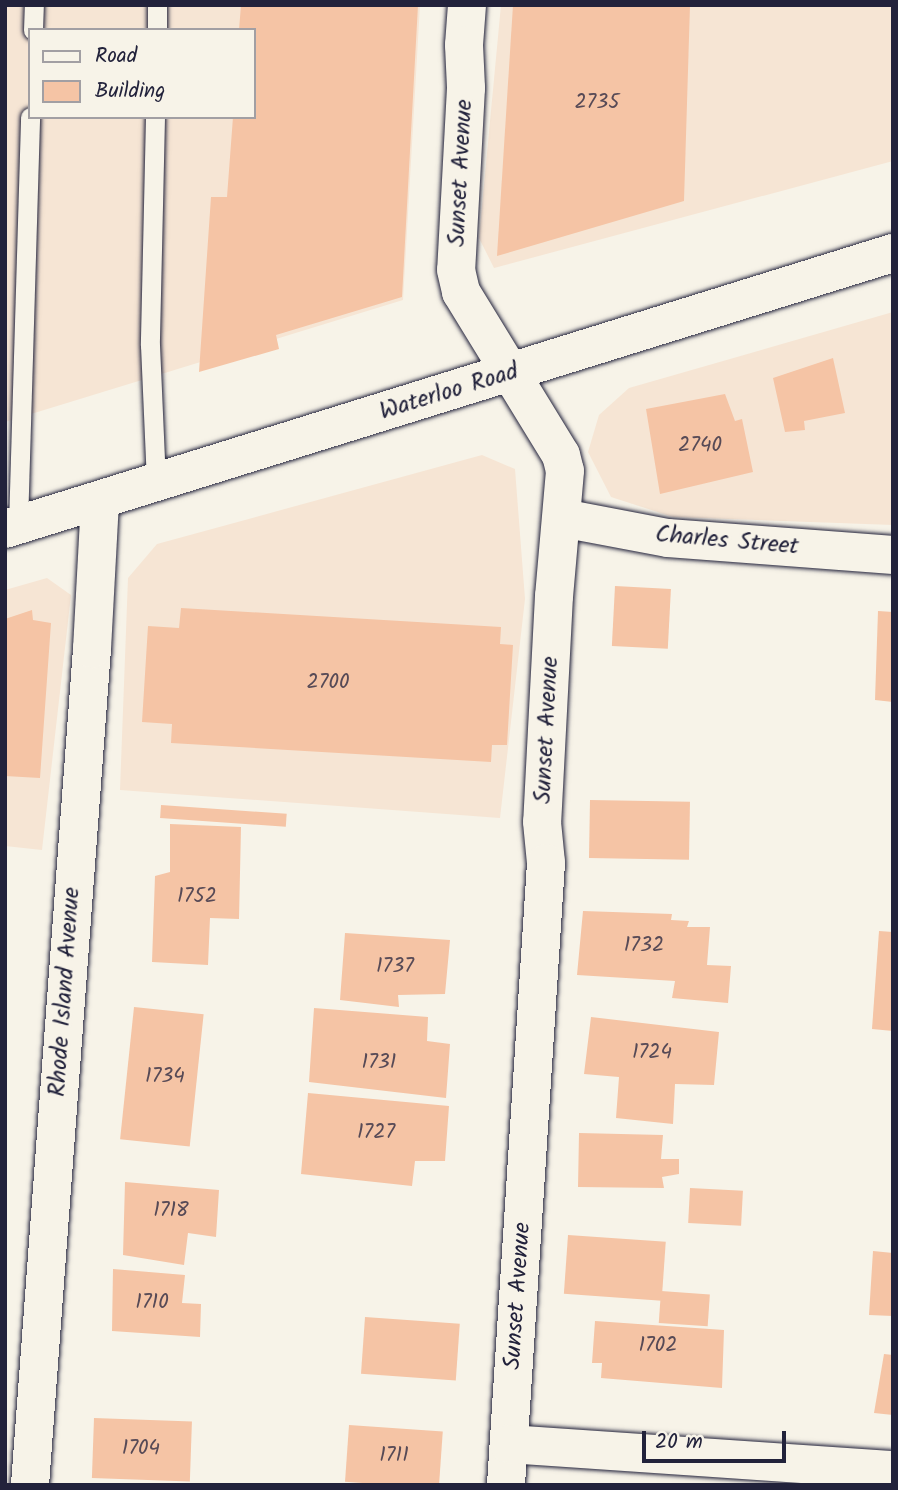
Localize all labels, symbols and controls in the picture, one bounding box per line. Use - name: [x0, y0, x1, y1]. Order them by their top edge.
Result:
- legend: [28, 28, 256, 119]
- text: Road: [95, 40, 137, 73]
- text: Building: [95, 75, 165, 108]
- house number: 2735: [574, 90, 620, 116]
- street label: Sunset Avenue: [443, 99, 479, 247]
- street label: Waterloo Road: [376, 357, 522, 427]
- house number: 2740: [678, 433, 722, 459]
- street label: Charles Street: [654, 520, 800, 562]
- street label: Sunset Avenue: [529, 656, 565, 804]
- house number: 2700: [307, 670, 349, 696]
- house number: 1752: [177, 884, 217, 910]
- street label: Rhode Island Avenue: [43, 886, 87, 1098]
- house number: 1732: [624, 933, 664, 959]
- house number: 1737: [376, 954, 414, 980]
- house number: 1724: [632, 1040, 672, 1066]
- house number: 1731: [362, 1050, 396, 1076]
- house number: 1734: [145, 1064, 185, 1090]
- house number: 1727: [357, 1120, 395, 1146]
- house number: 1718: [153, 1198, 189, 1224]
- street label: Sunset Avenue: [498, 1221, 538, 1371]
- house number: 1710: [135, 1290, 169, 1316]
- house number: 1702: [639, 1333, 677, 1359]
- scale bar: [646, 1416, 790, 1460]
- text: 20 m: [655, 1426, 703, 1459]
- house number: 1704: [122, 1436, 160, 1462]
- house number: 1711: [379, 1443, 409, 1469]

